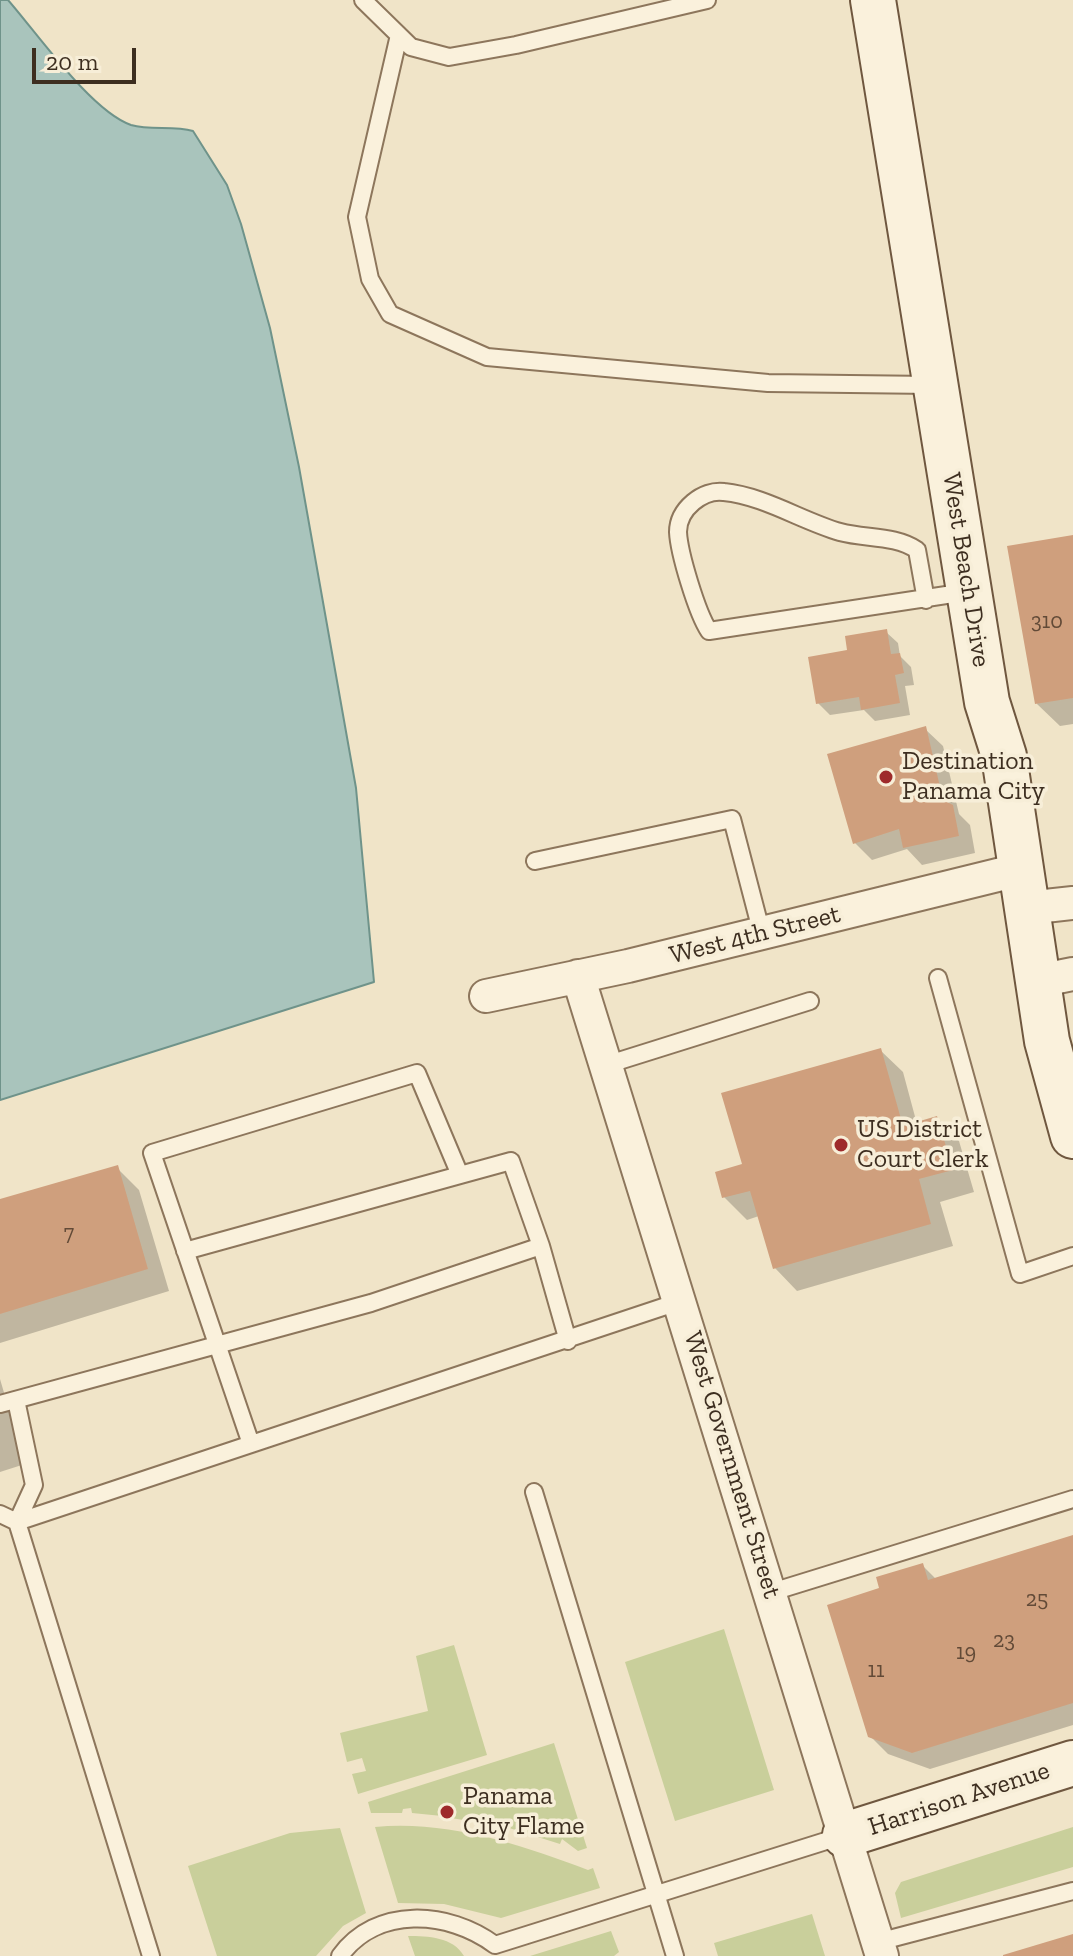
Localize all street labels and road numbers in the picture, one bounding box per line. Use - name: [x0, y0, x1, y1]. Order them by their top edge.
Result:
- street label: West Beach Drive: [935, 471, 997, 669]
- street label: West 4th Street: [666, 899, 844, 971]
- street label: West Government Street: [677, 1328, 787, 1602]
- street label: Harrison Avenue: [864, 1755, 1054, 1843]

